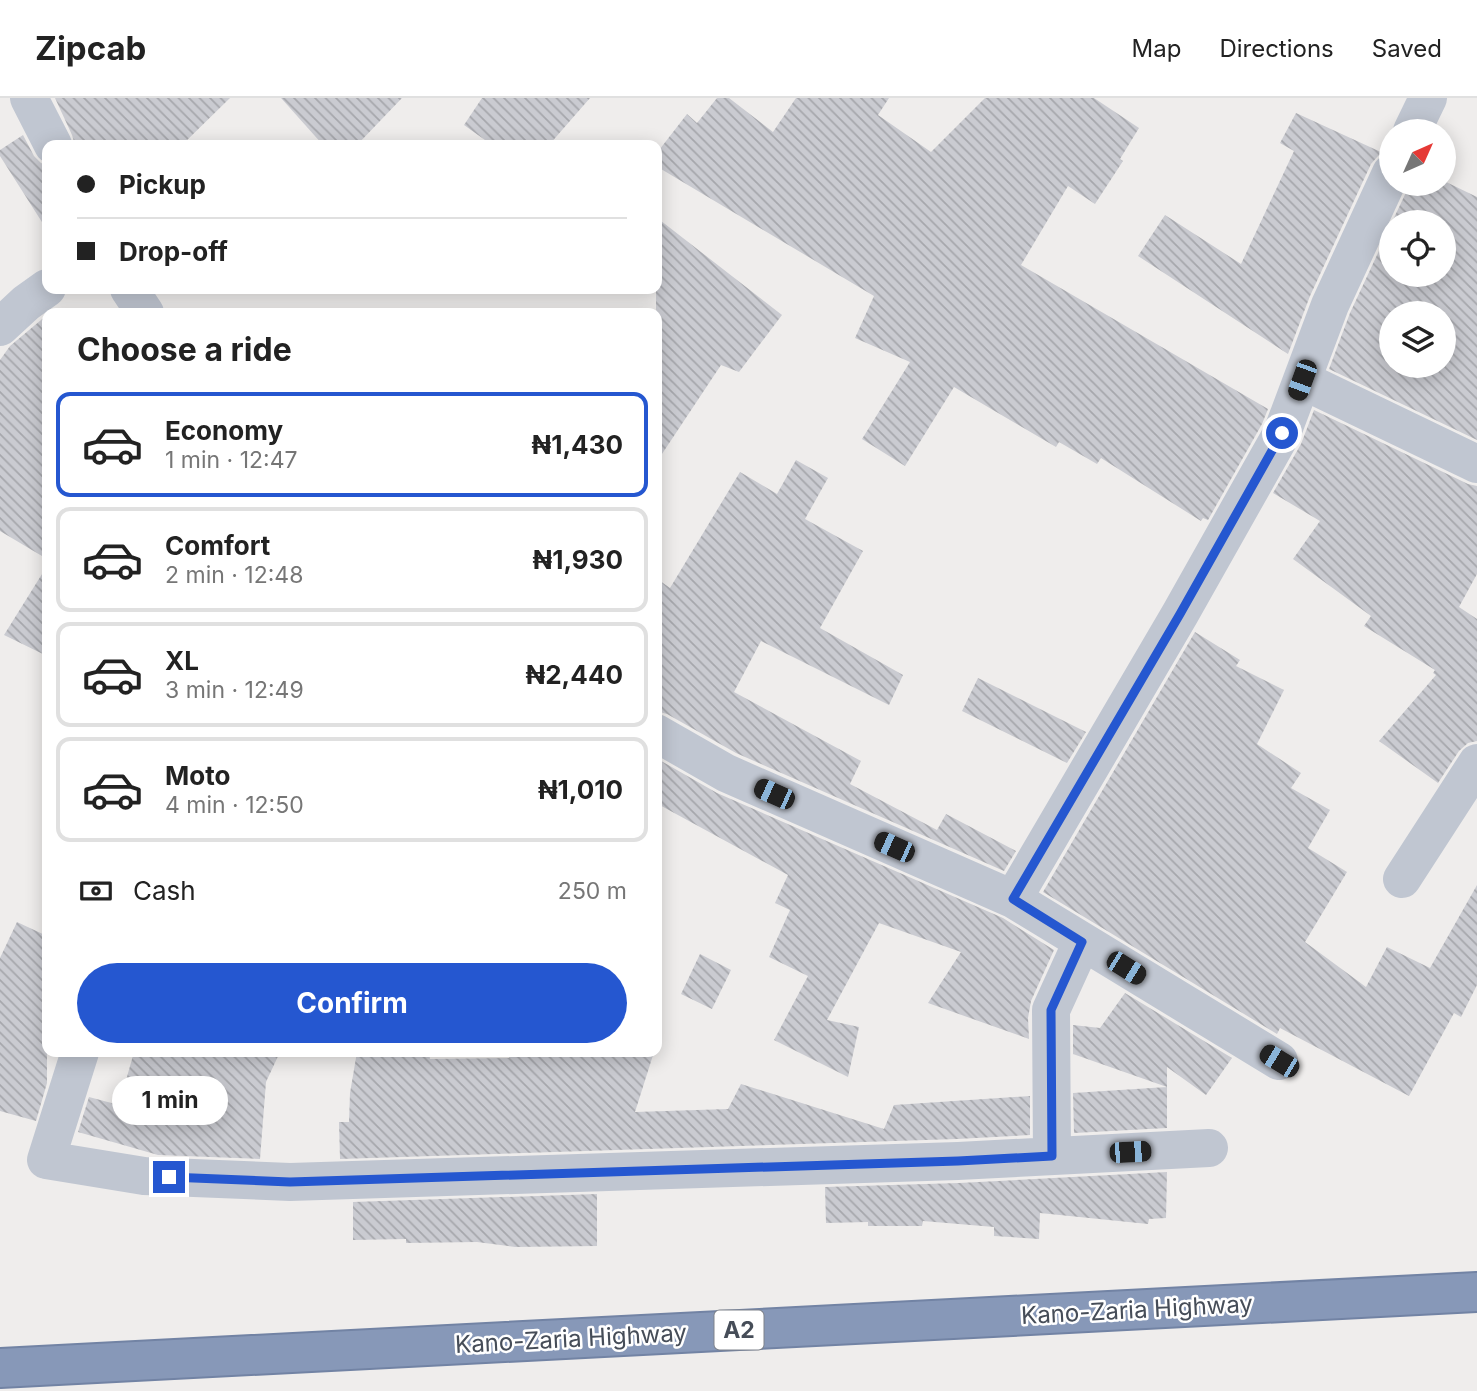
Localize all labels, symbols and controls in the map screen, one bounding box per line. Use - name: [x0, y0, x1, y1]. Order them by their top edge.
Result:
- text: Zipcab: [35, 28, 146, 68]
- text: Map: [1132, 34, 1181, 63]
- text: Directions: [1219, 34, 1334, 63]
- text: Saved: [1372, 34, 1442, 63]
- north arrow: [1379, 119, 1456, 196]
- map controls: [1379, 119, 1456, 378]
- text: Pickup: [119, 169, 206, 200]
- button: locate: [1379, 210, 1456, 287]
- text: Drop-off: [119, 236, 228, 267]
- button: layers: [1379, 301, 1456, 378]
- text: Choose a ride: [77, 330, 292, 369]
- car: [1285, 357, 1320, 403]
- icon: car: [81, 413, 144, 476]
- text: Economy: [165, 415, 283, 446]
- route start: [1266, 417, 1298, 449]
- text: ₦1,430: [532, 429, 623, 460]
- text: 1 min · 12:47: [165, 446, 298, 474]
- icon: car: [81, 528, 144, 591]
- text: Comfort: [165, 530, 270, 561]
- text: ₦1,930: [533, 544, 623, 575]
- text: 2 min · 12:48: [165, 561, 303, 589]
- icon: car: [81, 643, 144, 706]
- text: XL: [165, 645, 199, 676]
- text: ₦2,440: [526, 659, 623, 690]
- text: 3 min · 12:49: [165, 676, 304, 704]
- icon: car: [81, 758, 144, 821]
- text: Moto: [165, 760, 230, 791]
- text: ₦1,010: [538, 774, 623, 805]
- car: [751, 776, 798, 812]
- text: 4 min · 12:50: [165, 791, 304, 819]
- car: [871, 829, 918, 865]
- icon: cash: [77, 872, 115, 910]
- text: Cash: [133, 875, 196, 906]
- text: 250 m: [558, 877, 627, 905]
- car: [1103, 948, 1150, 988]
- button: Confirm: [77, 963, 627, 1043]
- car: [1256, 1041, 1303, 1081]
- callout: 1 min: [111, 1076, 227, 1124]
- text: 1 min: [142, 1086, 198, 1114]
- car: [1109, 1140, 1152, 1164]
- route end: [153, 1161, 185, 1193]
- street label: Kano-Zaria Highway: [1020, 1289, 1254, 1330]
- road number: A2: [714, 1310, 764, 1350]
- street label: Kano-Zaria Highway: [454, 1318, 688, 1359]

